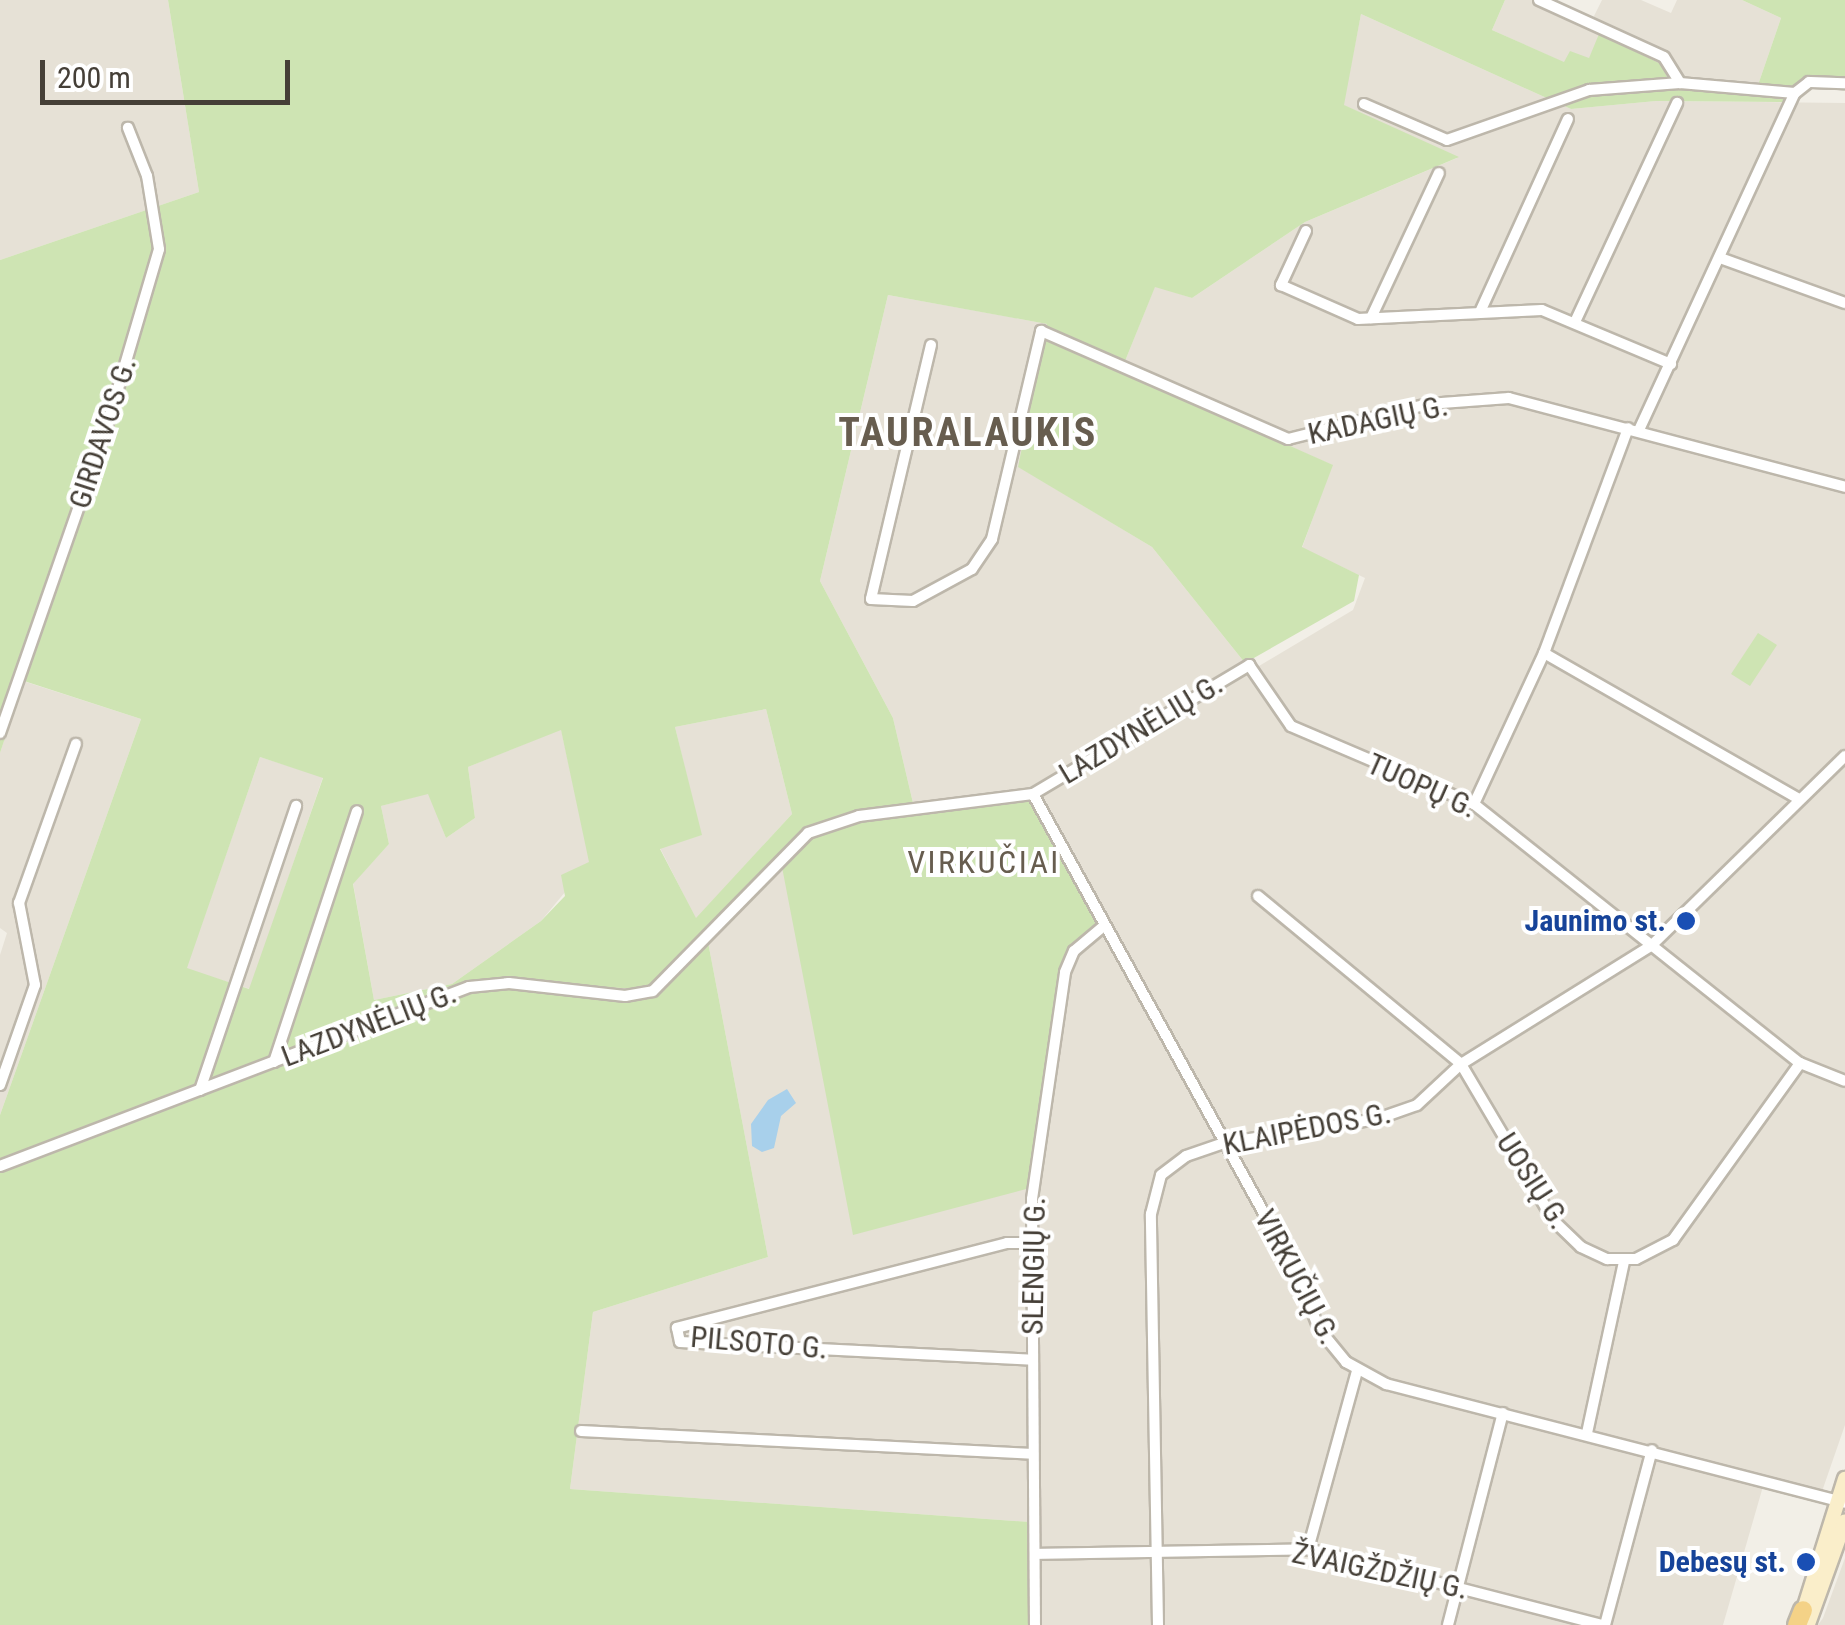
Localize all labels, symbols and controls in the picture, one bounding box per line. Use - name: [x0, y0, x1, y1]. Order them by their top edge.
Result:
- scale bar: [45, 40, 295, 102]
- text: 200 m: [57, 60, 131, 95]
- street label: GIRDAVOS G.: [62, 353, 144, 513]
- street label: KADAGIŲ G.: [1305, 388, 1451, 452]
- district label: TAURALAUKIS: [838, 409, 1098, 457]
- street label: LAZDYNĖLIŲ G.: [1053, 666, 1229, 792]
- street label: TUOPŲ G.: [1361, 746, 1483, 826]
- district label: VIRKUČIAI: [907, 843, 1061, 881]
- place label: Jaunimo st.: [1524, 903, 1666, 939]
- marker: Jaunimo st.: [1675, 910, 1697, 932]
- street label: LAZDYNĖLIŲ G.: [276, 975, 462, 1075]
- street label: KLAIPĖDOS G.: [1220, 1095, 1394, 1163]
- street label: UOSIŲ G.: [1489, 1126, 1577, 1236]
- street label: SLENGIŲ G.: [1015, 1197, 1053, 1335]
- street label: VIRKUČIŲ G.: [1247, 1204, 1347, 1350]
- street label: PILSOTO G.: [689, 1319, 829, 1367]
- street label: ŽVAIGŽDŽIŲ G.: [1289, 1535, 1471, 1607]
- place label: Debesų st.: [1659, 1544, 1786, 1580]
- marker: Debesų st.: [1795, 1551, 1817, 1573]

